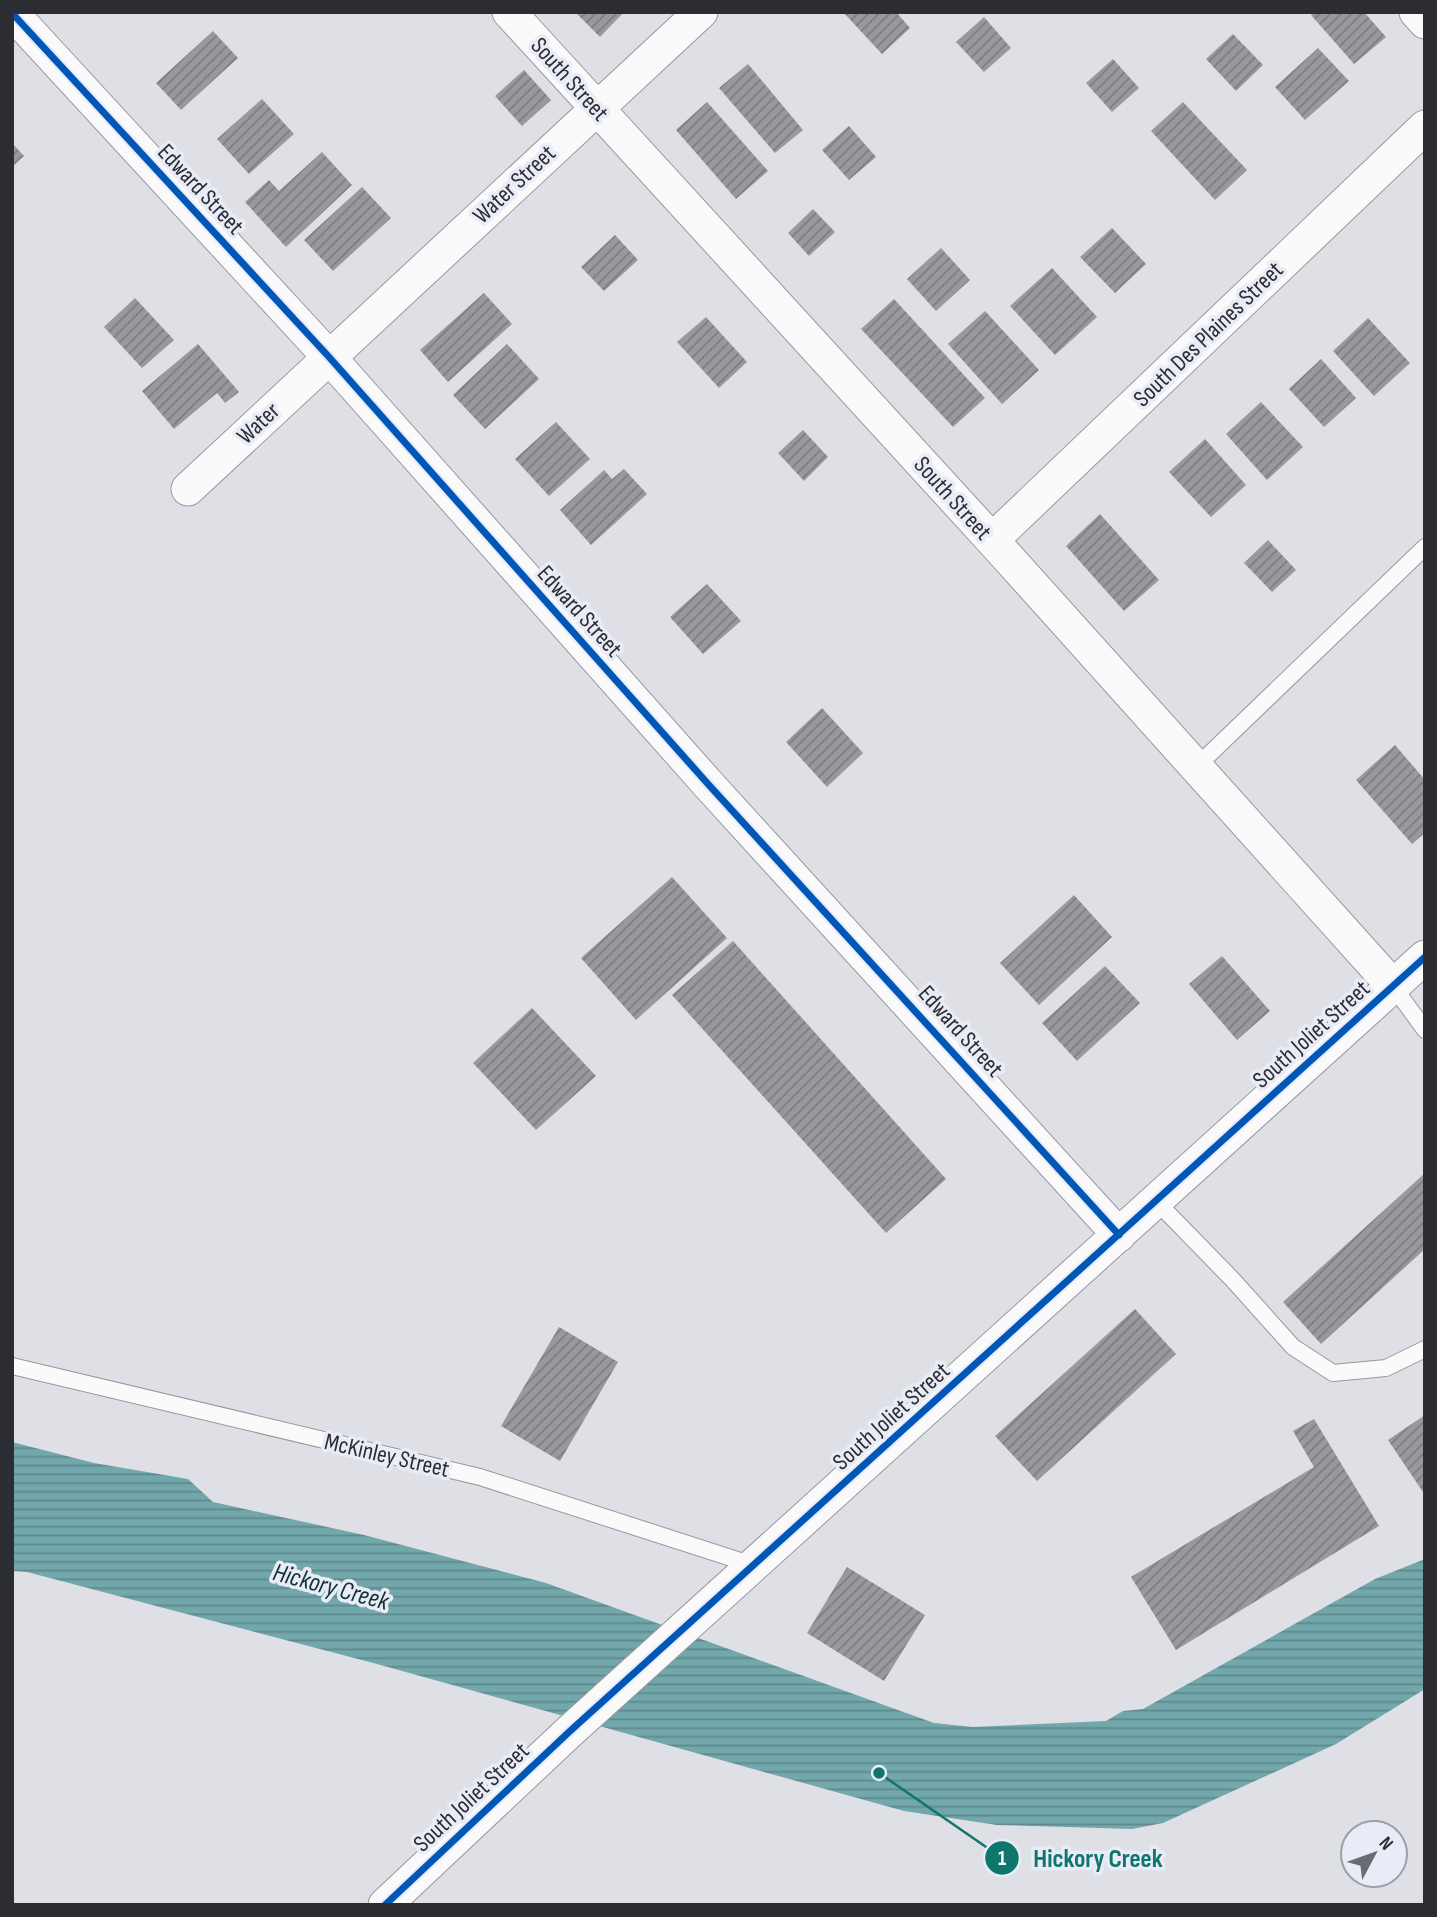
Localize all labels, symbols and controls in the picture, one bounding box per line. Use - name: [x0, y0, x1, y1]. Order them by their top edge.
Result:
- street label: South Street: [525, 32, 615, 127]
- street label: Edward Street: [151, 138, 250, 241]
- street label: Water Street: [467, 139, 562, 230]
- street label: South Des Plaines Street: [1127, 256, 1289, 413]
- street label: Water: [231, 396, 286, 450]
- street label: South Street: [908, 451, 998, 546]
- street label: Edward Street: [531, 560, 628, 663]
- street label: South Joliet Street: [1247, 974, 1376, 1094]
- street label: Edward Street: [912, 980, 1009, 1083]
- street label: South Joliet Street: [827, 1356, 956, 1476]
- street label: McKinley Street: [322, 1427, 452, 1484]
- water label: Hickory Creek: [269, 1557, 393, 1618]
- street label: South Joliet Street: [408, 1737, 535, 1858]
- north arrow: [1339, 1819, 1409, 1889]
- text: N: [1374, 1832, 1398, 1855]
- callout: Hickory Creek: [984, 1834, 1177, 1881]
- text: Hickory Creek: [1033, 1844, 1163, 1875]
- text: 1: [998, 1846, 1006, 1871]

